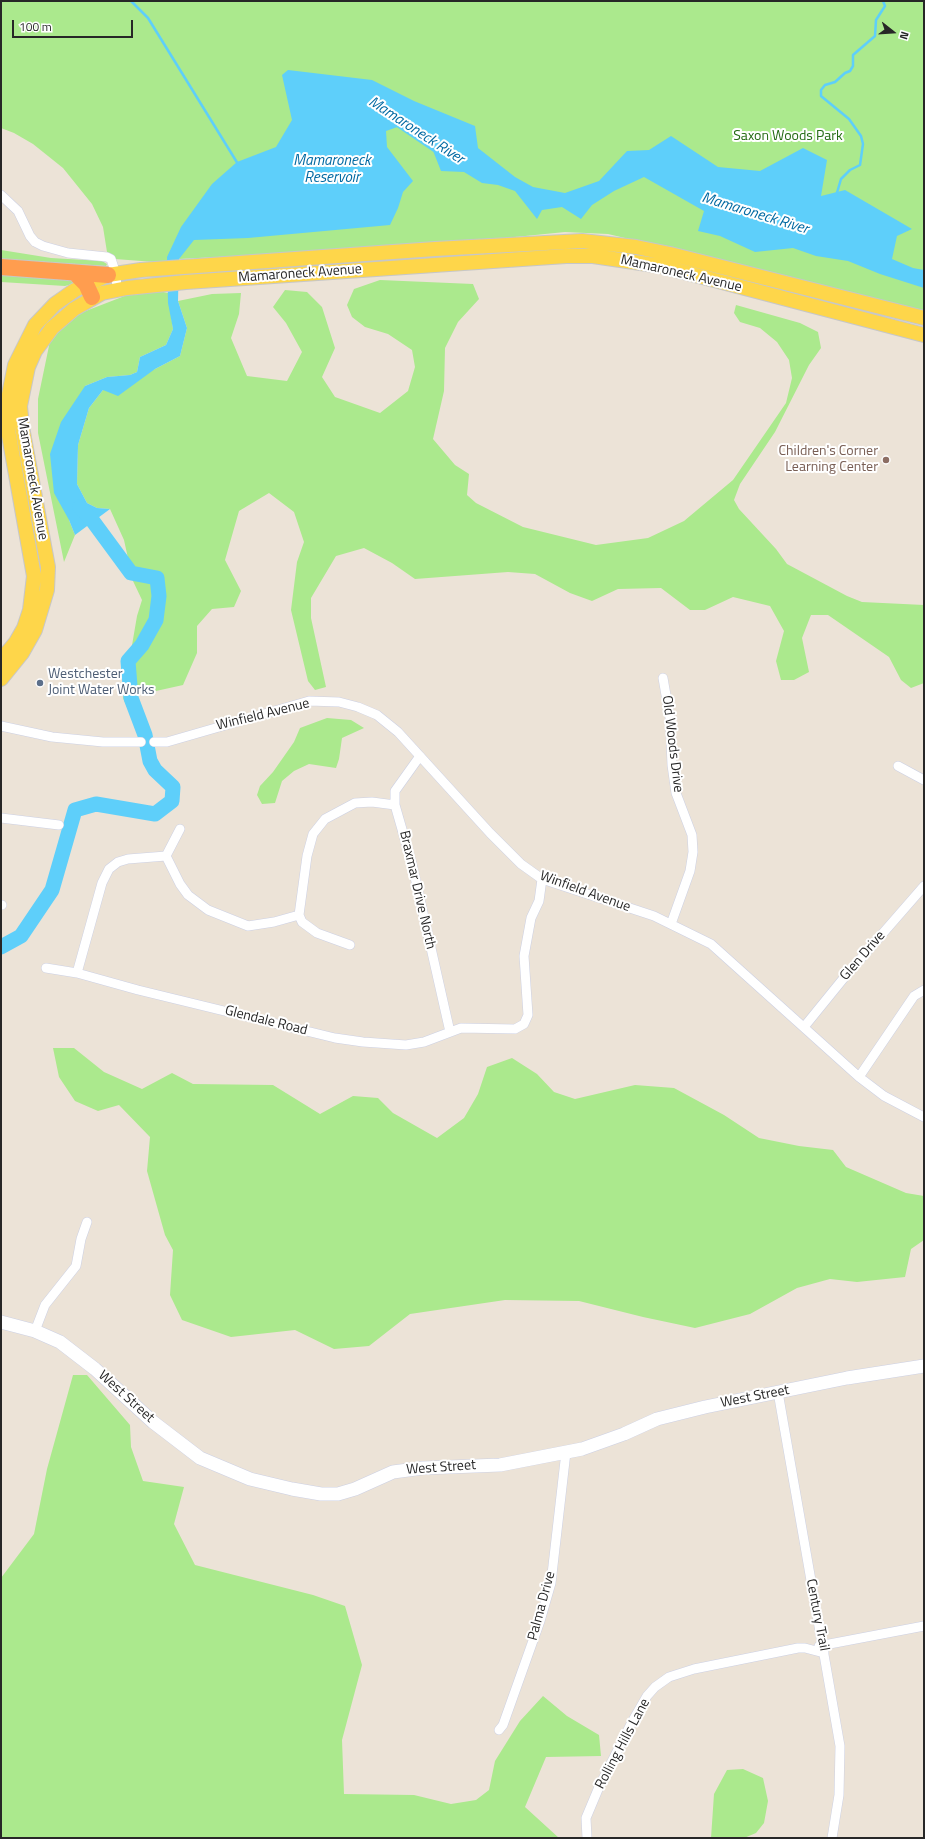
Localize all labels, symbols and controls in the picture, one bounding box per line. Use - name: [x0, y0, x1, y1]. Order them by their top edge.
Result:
- scale bar: [14, 12, 135, 38]
- north arrow: [873, 12, 913, 52]
- text: 100 m: [19, 17, 52, 36]
- text: N: [896, 30, 913, 41]
- water label: Mamaroneck River: [365, 93, 467, 169]
- park label: Saxon Woods Park: [733, 129, 843, 145]
- water label: Mamaroneck Reservoir: [293, 152, 371, 187]
- water label: Mamaroneck River: [700, 189, 810, 239]
- street label: Mamaroneck Avenue: [619, 252, 743, 296]
- street label: Mamaroneck Avenue: [238, 261, 362, 287]
- street label: Mamaroneck Avenue: [13, 417, 51, 541]
- place label: Children's Corner Learning Center: [778, 444, 878, 476]
- marker: Children's Corner Learning Center: [881, 455, 891, 465]
- place label: Westchester Joint Water Works: [48, 667, 155, 700]
- marker: Westchester Joint Water Works: [35, 678, 45, 688]
- street label: Winfield Avenue: [215, 695, 311, 735]
- street label: Old Woods Drive: [658, 695, 686, 793]
- street label: Braxmar Drive North: [395, 829, 439, 951]
- street label: Winfield Avenue: [537, 868, 633, 916]
- street label: Glen Drive: [837, 928, 889, 984]
- street label: Glendale Road: [223, 1003, 309, 1039]
- street label: West Street: [94, 1367, 158, 1427]
- street label: West Street: [719, 1382, 791, 1412]
- street label: West Street: [406, 1457, 476, 1479]
- street label: Palma Drive: [525, 1570, 559, 1642]
- street label: Century Trail: [802, 1577, 832, 1653]
- street label: Rolling Hills Lane: [592, 1696, 654, 1792]

